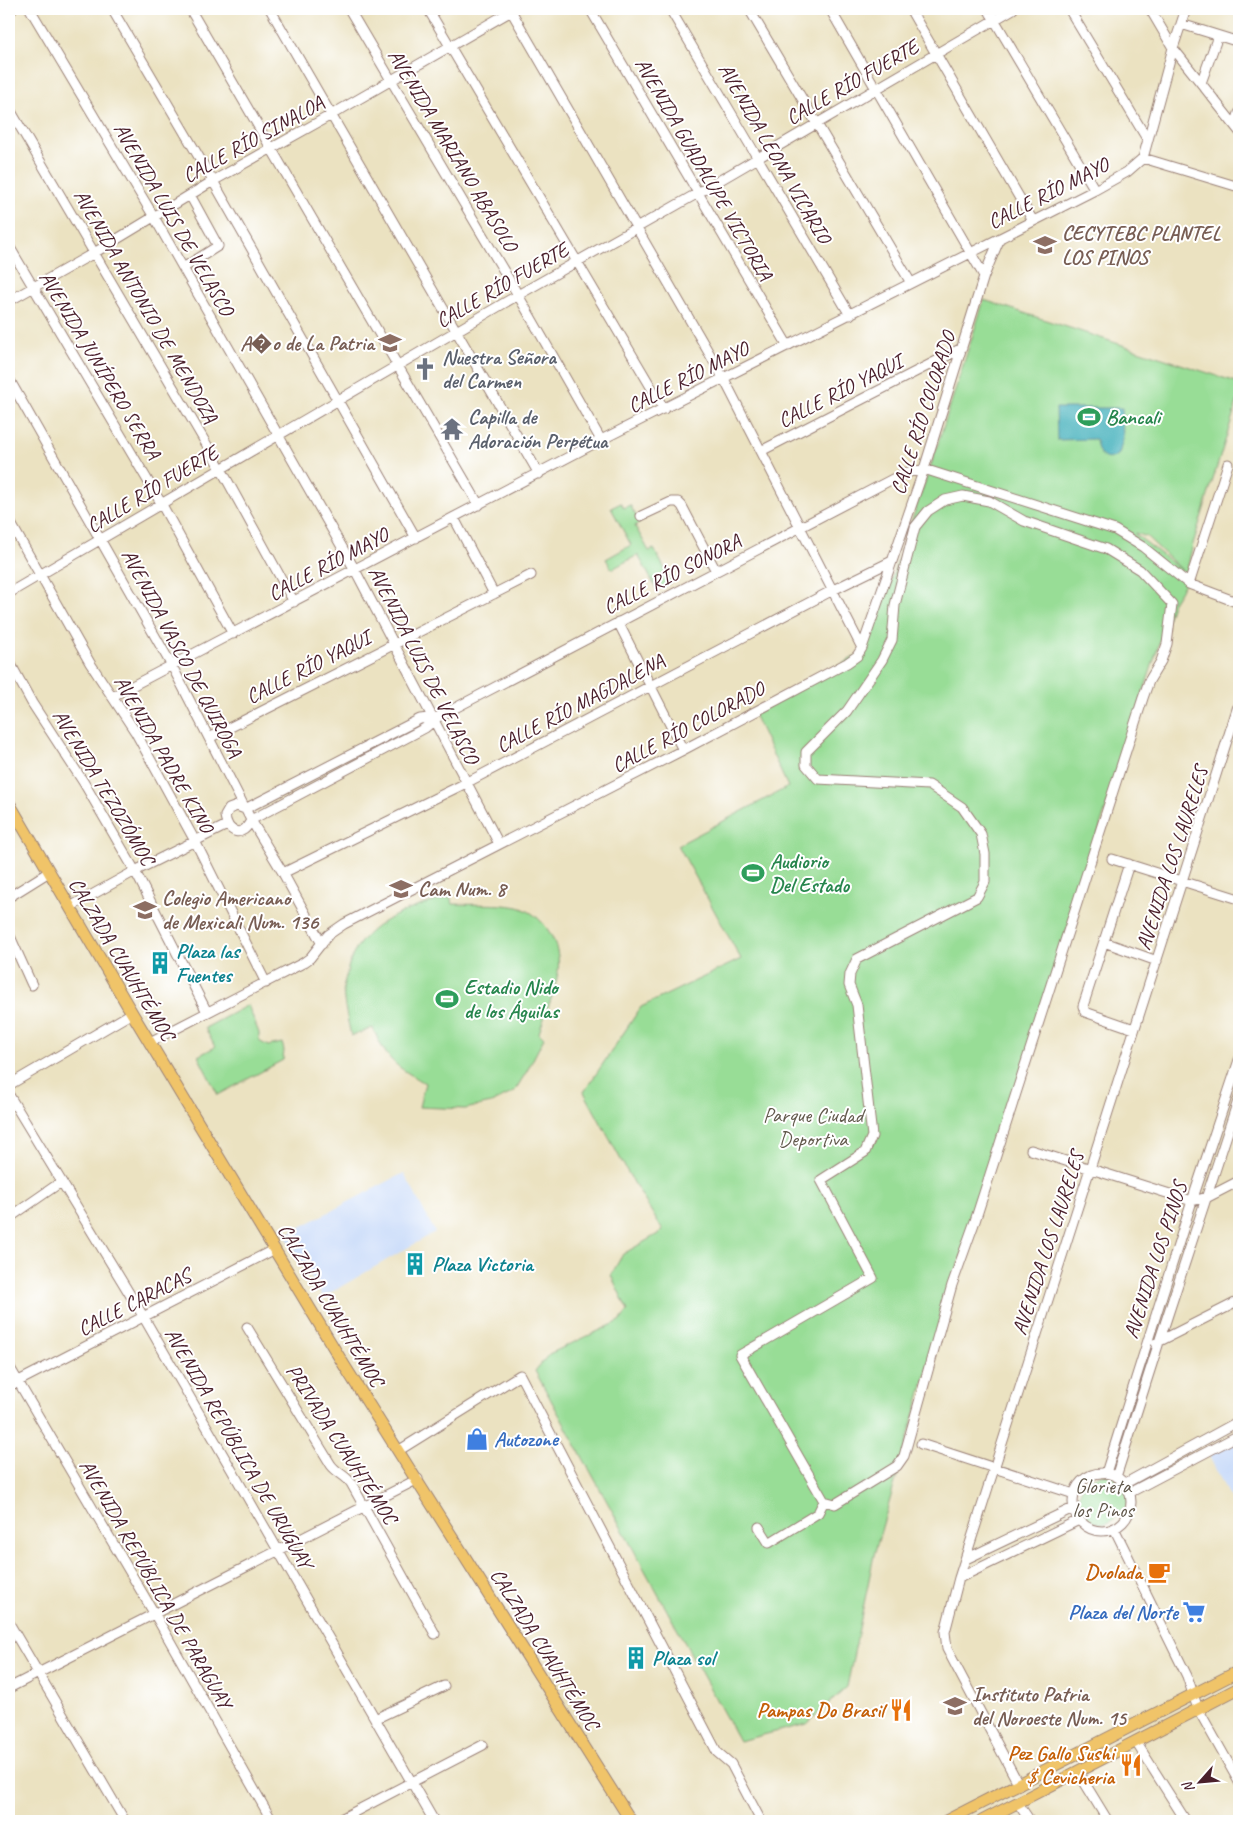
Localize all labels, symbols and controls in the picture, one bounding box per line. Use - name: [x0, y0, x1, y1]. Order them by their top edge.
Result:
- street label: CALLE RÍO FUERTE: [781, 32, 925, 130]
- street label: AVENIDA MARIANO ABASOLO: [382, 44, 525, 258]
- street label: AVENIDA GUADALUPE VICTORIA: [630, 53, 779, 286]
- street label: AVENIDA LEONA VICARIO: [713, 58, 838, 250]
- street label: CALLE RÍO SINALOA: [178, 89, 329, 189]
- street label: AVENIDA LUIS DE VELASCO: [108, 118, 241, 322]
- street label: CALLE RÍO MAYO: [983, 150, 1115, 235]
- street label: AVENIDA ANTONIO DE MENDOZA: [68, 184, 224, 428]
- place label: CECYTEBC PLANTEL LOS PINOS: [1062, 220, 1221, 270]
- school or university icon: CECYTEBC PLANTEL LOS PINOS: [1032, 232, 1058, 258]
- street label: CALLE RÍO FUERTE: [431, 235, 575, 333]
- street label: AVENIDA JUNÍPERO SERRA: [34, 266, 167, 465]
- street label: CALLE RÍO COLORADO: [884, 326, 962, 498]
- place label: A�o de La Patria: [240, 330, 376, 356]
- school or university icon: A�o de La Patria: [377, 330, 403, 356]
- street label: CALLE RÍO MAYO: [623, 334, 755, 419]
- place label: Nuestra Señora del Carmen: [442, 344, 557, 394]
- street label: CALLE RÍO YAQUI: [773, 346, 911, 433]
- church icon: Nuestra Señora del Carmen: [412, 356, 438, 382]
- place label: Capilla de Adoración Perpétua: [468, 404, 609, 454]
- sports icon: Bancali: [1076, 404, 1102, 430]
- place label: Bancali: [1106, 404, 1163, 430]
- temple icon: Capilla de Adoración Perpétua: [439, 416, 465, 442]
- street label: CALLE RÍO FUERTE: [81, 438, 225, 538]
- street label: CALLE RÍO MAYO: [263, 520, 395, 607]
- street label: CALLE RÍO SONORA: [599, 527, 747, 620]
- street label: AVENIDA VASCO DE QUIROGA: [116, 544, 248, 762]
- street label: AVENIDA LUIS DE VELASCO: [363, 562, 486, 770]
- street label: CALLE RÍO YAQUI: [241, 622, 379, 709]
- street label: CALLE RÍO MAGDALENA: [491, 647, 669, 758]
- street label: AVENIDA PADRE KINO: [108, 671, 221, 839]
- street label: CALLE RÍO COLORADO: [607, 675, 771, 778]
- street label: AVENIDA TEZOZÓMOC: [47, 704, 162, 872]
- street label: AVENIDA LOS LAURELES: [1130, 760, 1215, 953]
- place label: Audiorio Del Estado: [770, 848, 850, 898]
- sports icon: Audiorio Del Estado: [740, 860, 766, 886]
- street label: CALZADA CUAUHTÉMOC: [63, 873, 182, 1048]
- school or university icon: Cam Num. 8: [388, 876, 414, 902]
- place label: Cam Num. 8: [418, 876, 508, 902]
- place label: Colegio Americano de Mexicali Num. 136: [162, 885, 320, 935]
- school or university icon: Colegio Americano de Mexicali Num. 136: [132, 897, 158, 923]
- place label: Plaza las Fuentes: [176, 938, 242, 988]
- building icon: Plaza las Fuentes: [147, 950, 173, 976]
- place label: Estadio Nido de los Águilas: [464, 974, 561, 1024]
- sports icon: Estadio Nido de los Águilas: [434, 986, 460, 1012]
- park label: Parque Ciudad Deportiva: [763, 1102, 867, 1152]
- street label: AVENIDA LOS LAURELES: [1006, 1145, 1091, 1338]
- street label: AVENIDA LOS PINOS: [1117, 1176, 1193, 1342]
- street label: CALZADA CUAUHTÉMOC: [272, 1219, 391, 1394]
- building icon: Plaza Victoria: [402, 1251, 428, 1277]
- place label: Plaza Victoria: [432, 1251, 535, 1277]
- street label: CALLE CARACAS: [73, 1261, 198, 1342]
- street label: AVENIDA REPÚBLICA DE URUGUAY: [159, 1323, 321, 1577]
- street label: PRIVADA CUAUHTÉMOC: [281, 1359, 405, 1531]
- shop icon: Autozone: [464, 1426, 490, 1452]
- place label: Autozone: [494, 1426, 560, 1452]
- street label: AVENIDA REPÚBLICA DE PARAGUAY: [74, 1455, 240, 1716]
- park label: Glorieta los Pinos: [1073, 1473, 1135, 1523]
- place label: Dvolada: [1085, 1559, 1144, 1585]
- cafe icon: Dvolada: [1146, 1559, 1172, 1585]
- street label: CALZADA CUAUHTÉMOC: [485, 1563, 607, 1737]
- place label: Plaza del Norte: [1068, 1599, 1180, 1625]
- supermarket icon: Plaza del Norte: [1181, 1599, 1207, 1625]
- building icon: Plaza sol: [623, 1645, 649, 1671]
- place label: Plaza sol: [652, 1645, 718, 1671]
- place label: Instituto Patria del Noroeste Num. 15: [972, 1681, 1128, 1731]
- school or university icon: Instituto Patria del Noroeste Num. 15: [942, 1693, 968, 1719]
- place label: Pampas Do Brasil: [757, 1697, 888, 1723]
- restaurant icon: Pampas Do Brasil: [888, 1697, 914, 1723]
- place label: Pez Gallo Sushi $ Cevicheria: [1008, 1740, 1117, 1790]
- restaurant icon: Pez Gallo Sushi $ Cevicheria: [1118, 1752, 1144, 1778]
- north arrow: [1176, 1758, 1226, 1808]
- text: N: [1178, 1778, 1198, 1795]

